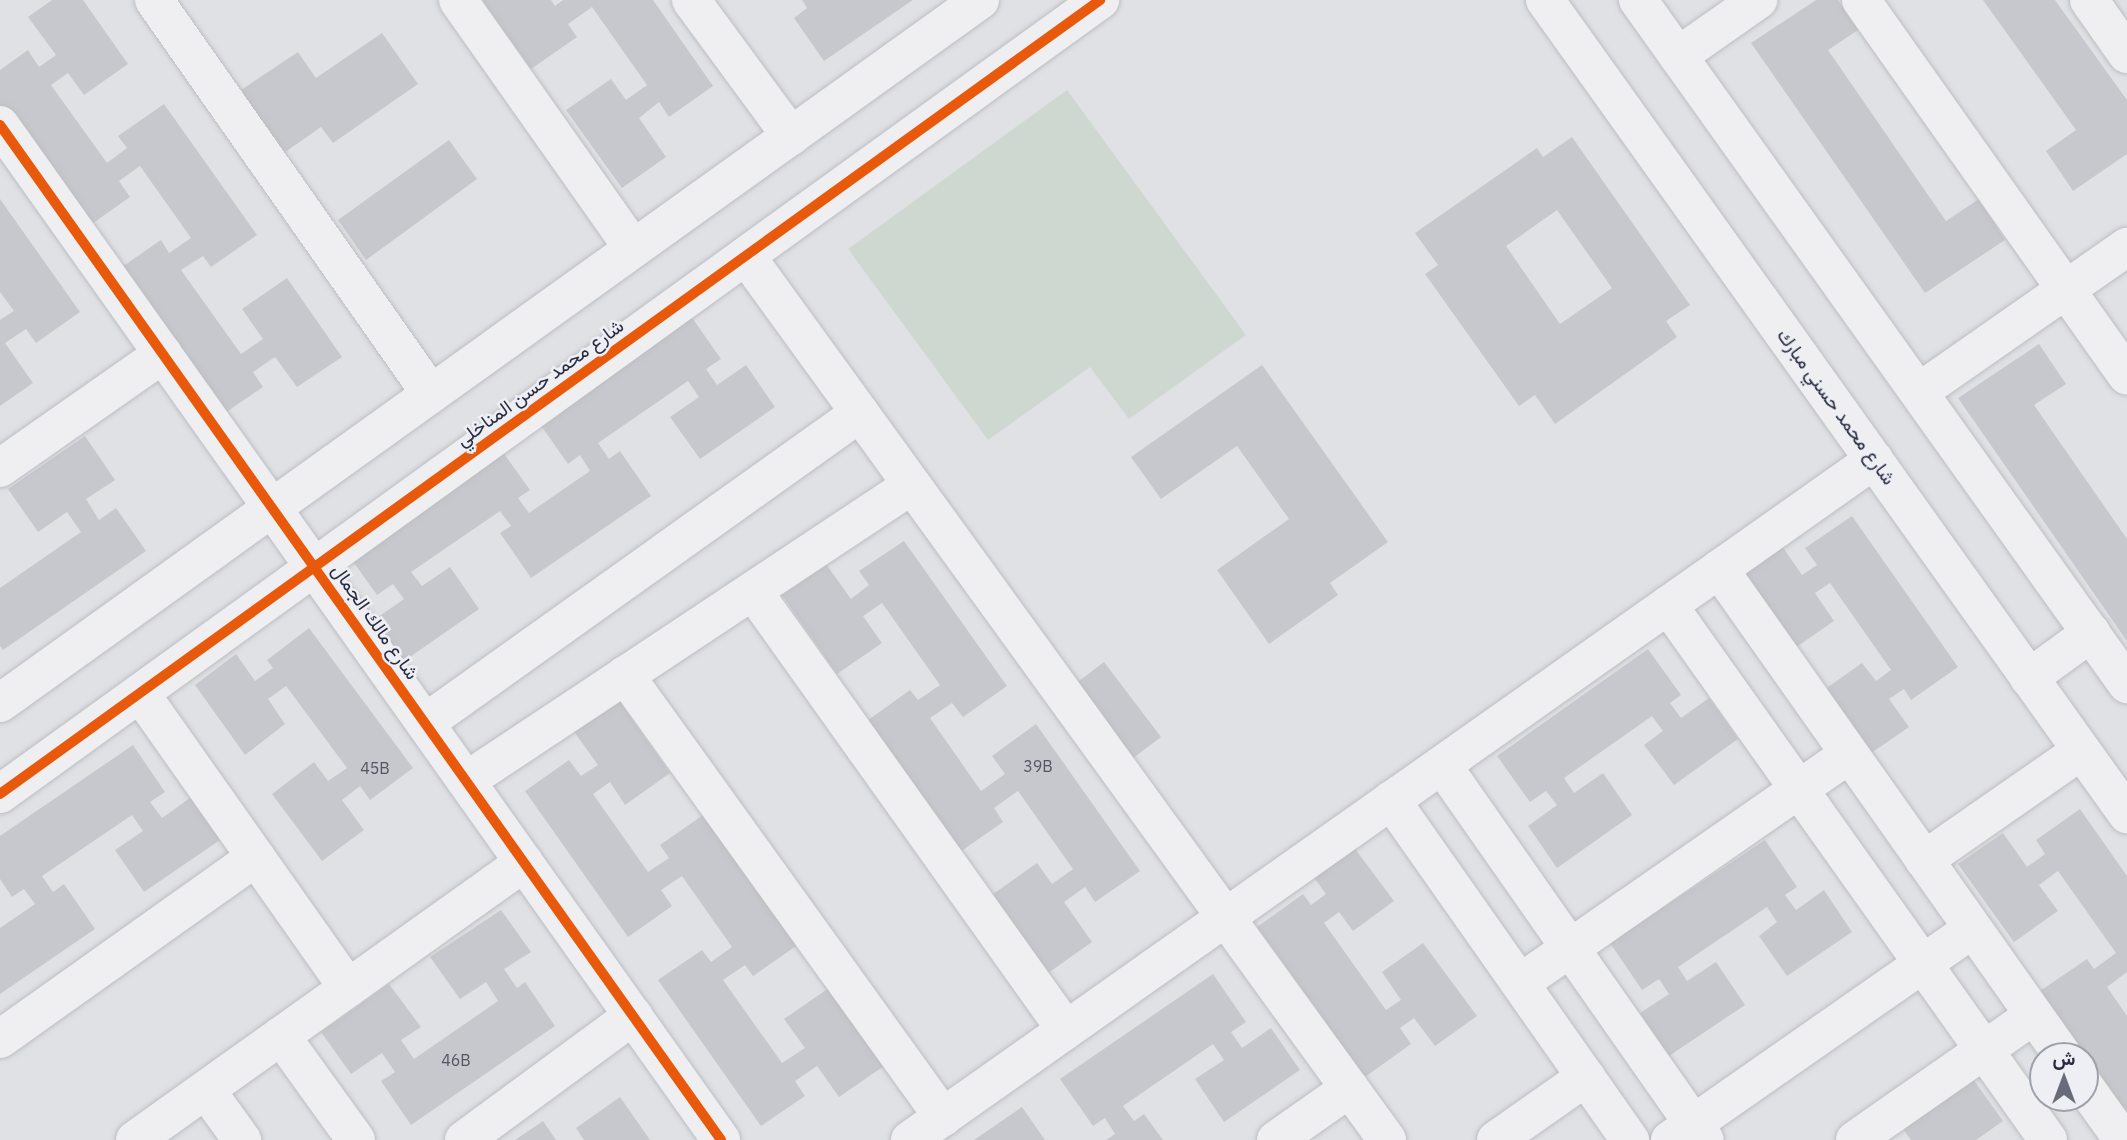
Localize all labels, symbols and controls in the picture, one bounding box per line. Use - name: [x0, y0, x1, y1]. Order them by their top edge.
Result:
- street label: شارع محمد حسن المناخلي: [452, 315, 628, 451]
- street label: شارع محمد حسني مبارك: [1772, 325, 1900, 489]
- street label: شارع مالك الجمال: [327, 560, 423, 684]
- house number: 39B: [1023, 756, 1053, 776]
- house number: 45B: [360, 758, 390, 778]
- north arrow: [2029, 1042, 2099, 1112]
- text: ش: [2053, 1046, 2075, 1070]
- house number: 46B: [441, 1050, 471, 1070]

